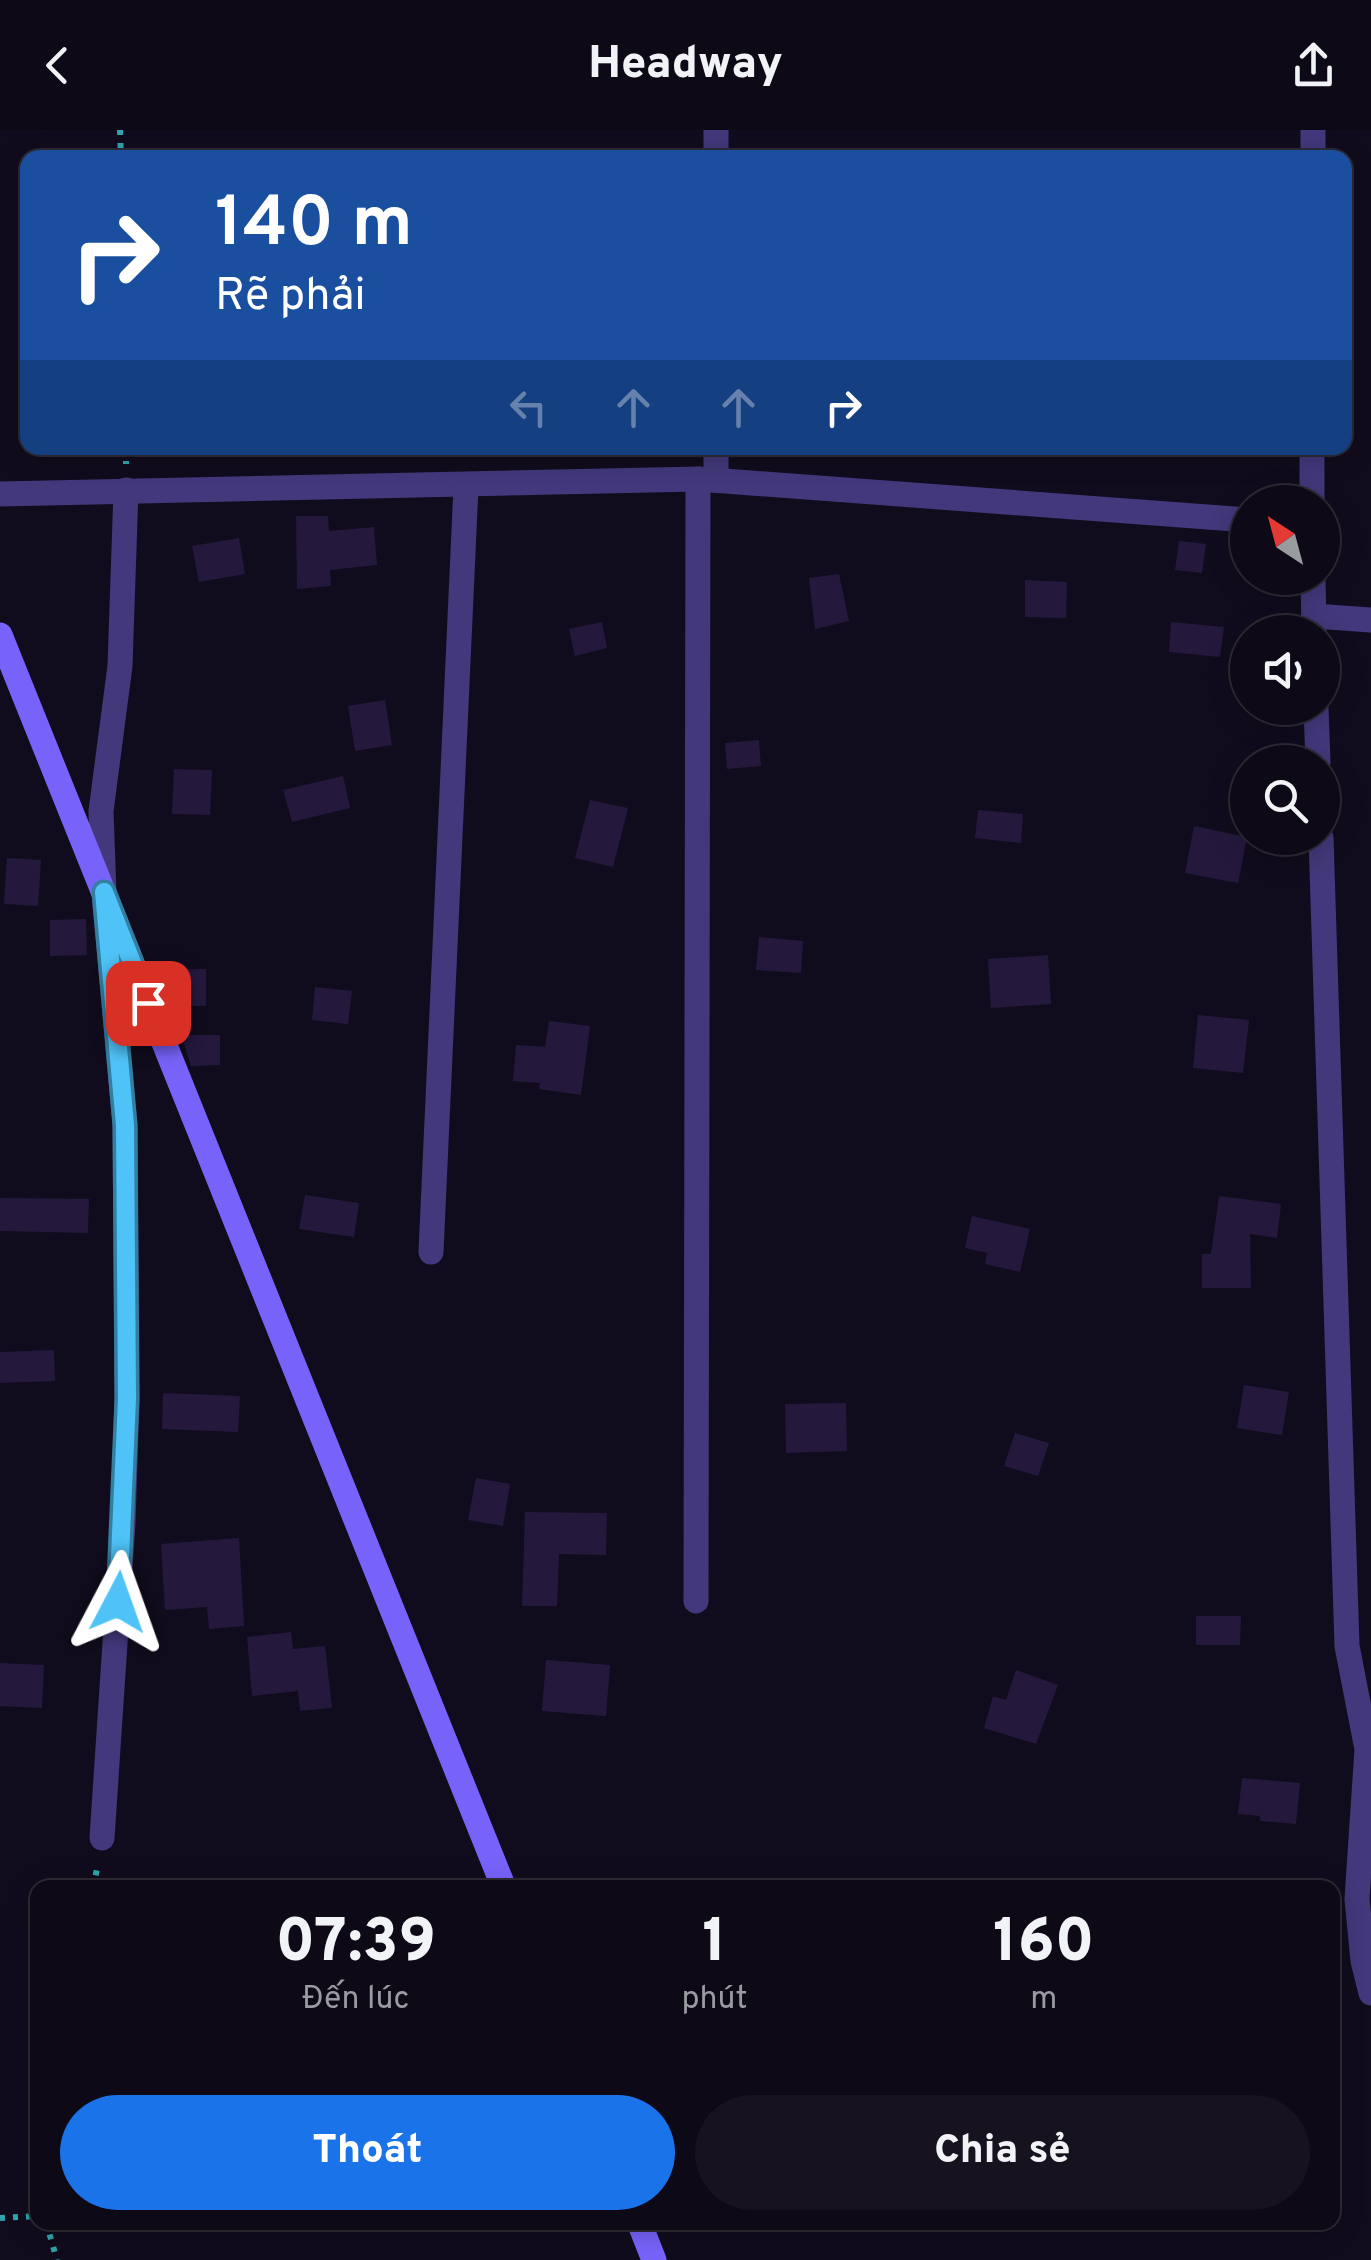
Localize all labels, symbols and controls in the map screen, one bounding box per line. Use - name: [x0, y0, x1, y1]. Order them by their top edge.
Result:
- text: Headway: [588, 37, 783, 94]
- icon: back: [30, 38, 85, 93]
- icon: share: [1286, 38, 1341, 93]
- text: 140 m: [215, 182, 413, 271]
- icon: right: [50, 190, 180, 320]
- text: Rẽ phải: [215, 269, 366, 326]
- icon: left: [501, 380, 556, 435]
- icon: ahead: [606, 380, 661, 435]
- icon: ahead: [711, 380, 766, 435]
- icon: right: [816, 380, 871, 435]
- north arrow: [1230, 485, 1340, 595]
- map controls: [1230, 485, 1340, 855]
- button: sound: [1230, 615, 1340, 725]
- button: search: [1230, 745, 1340, 855]
- pin: [106, 961, 191, 1046]
- icon: arrive: [121, 976, 176, 1031]
- position arrow: [66, 1550, 170, 1654]
- text: 07:39: [275, 1907, 436, 1983]
- text: 1: [702, 1907, 727, 1983]
- text: 160: [993, 1907, 1095, 1983]
- text: Đến lúc: [302, 1980, 409, 2020]
- text: phút: [681, 1980, 748, 2020]
- text: m: [1030, 1980, 1057, 2020]
- button: Thoát: [60, 2095, 675, 2210]
- button: Chia sẻ: [695, 2095, 1310, 2210]

